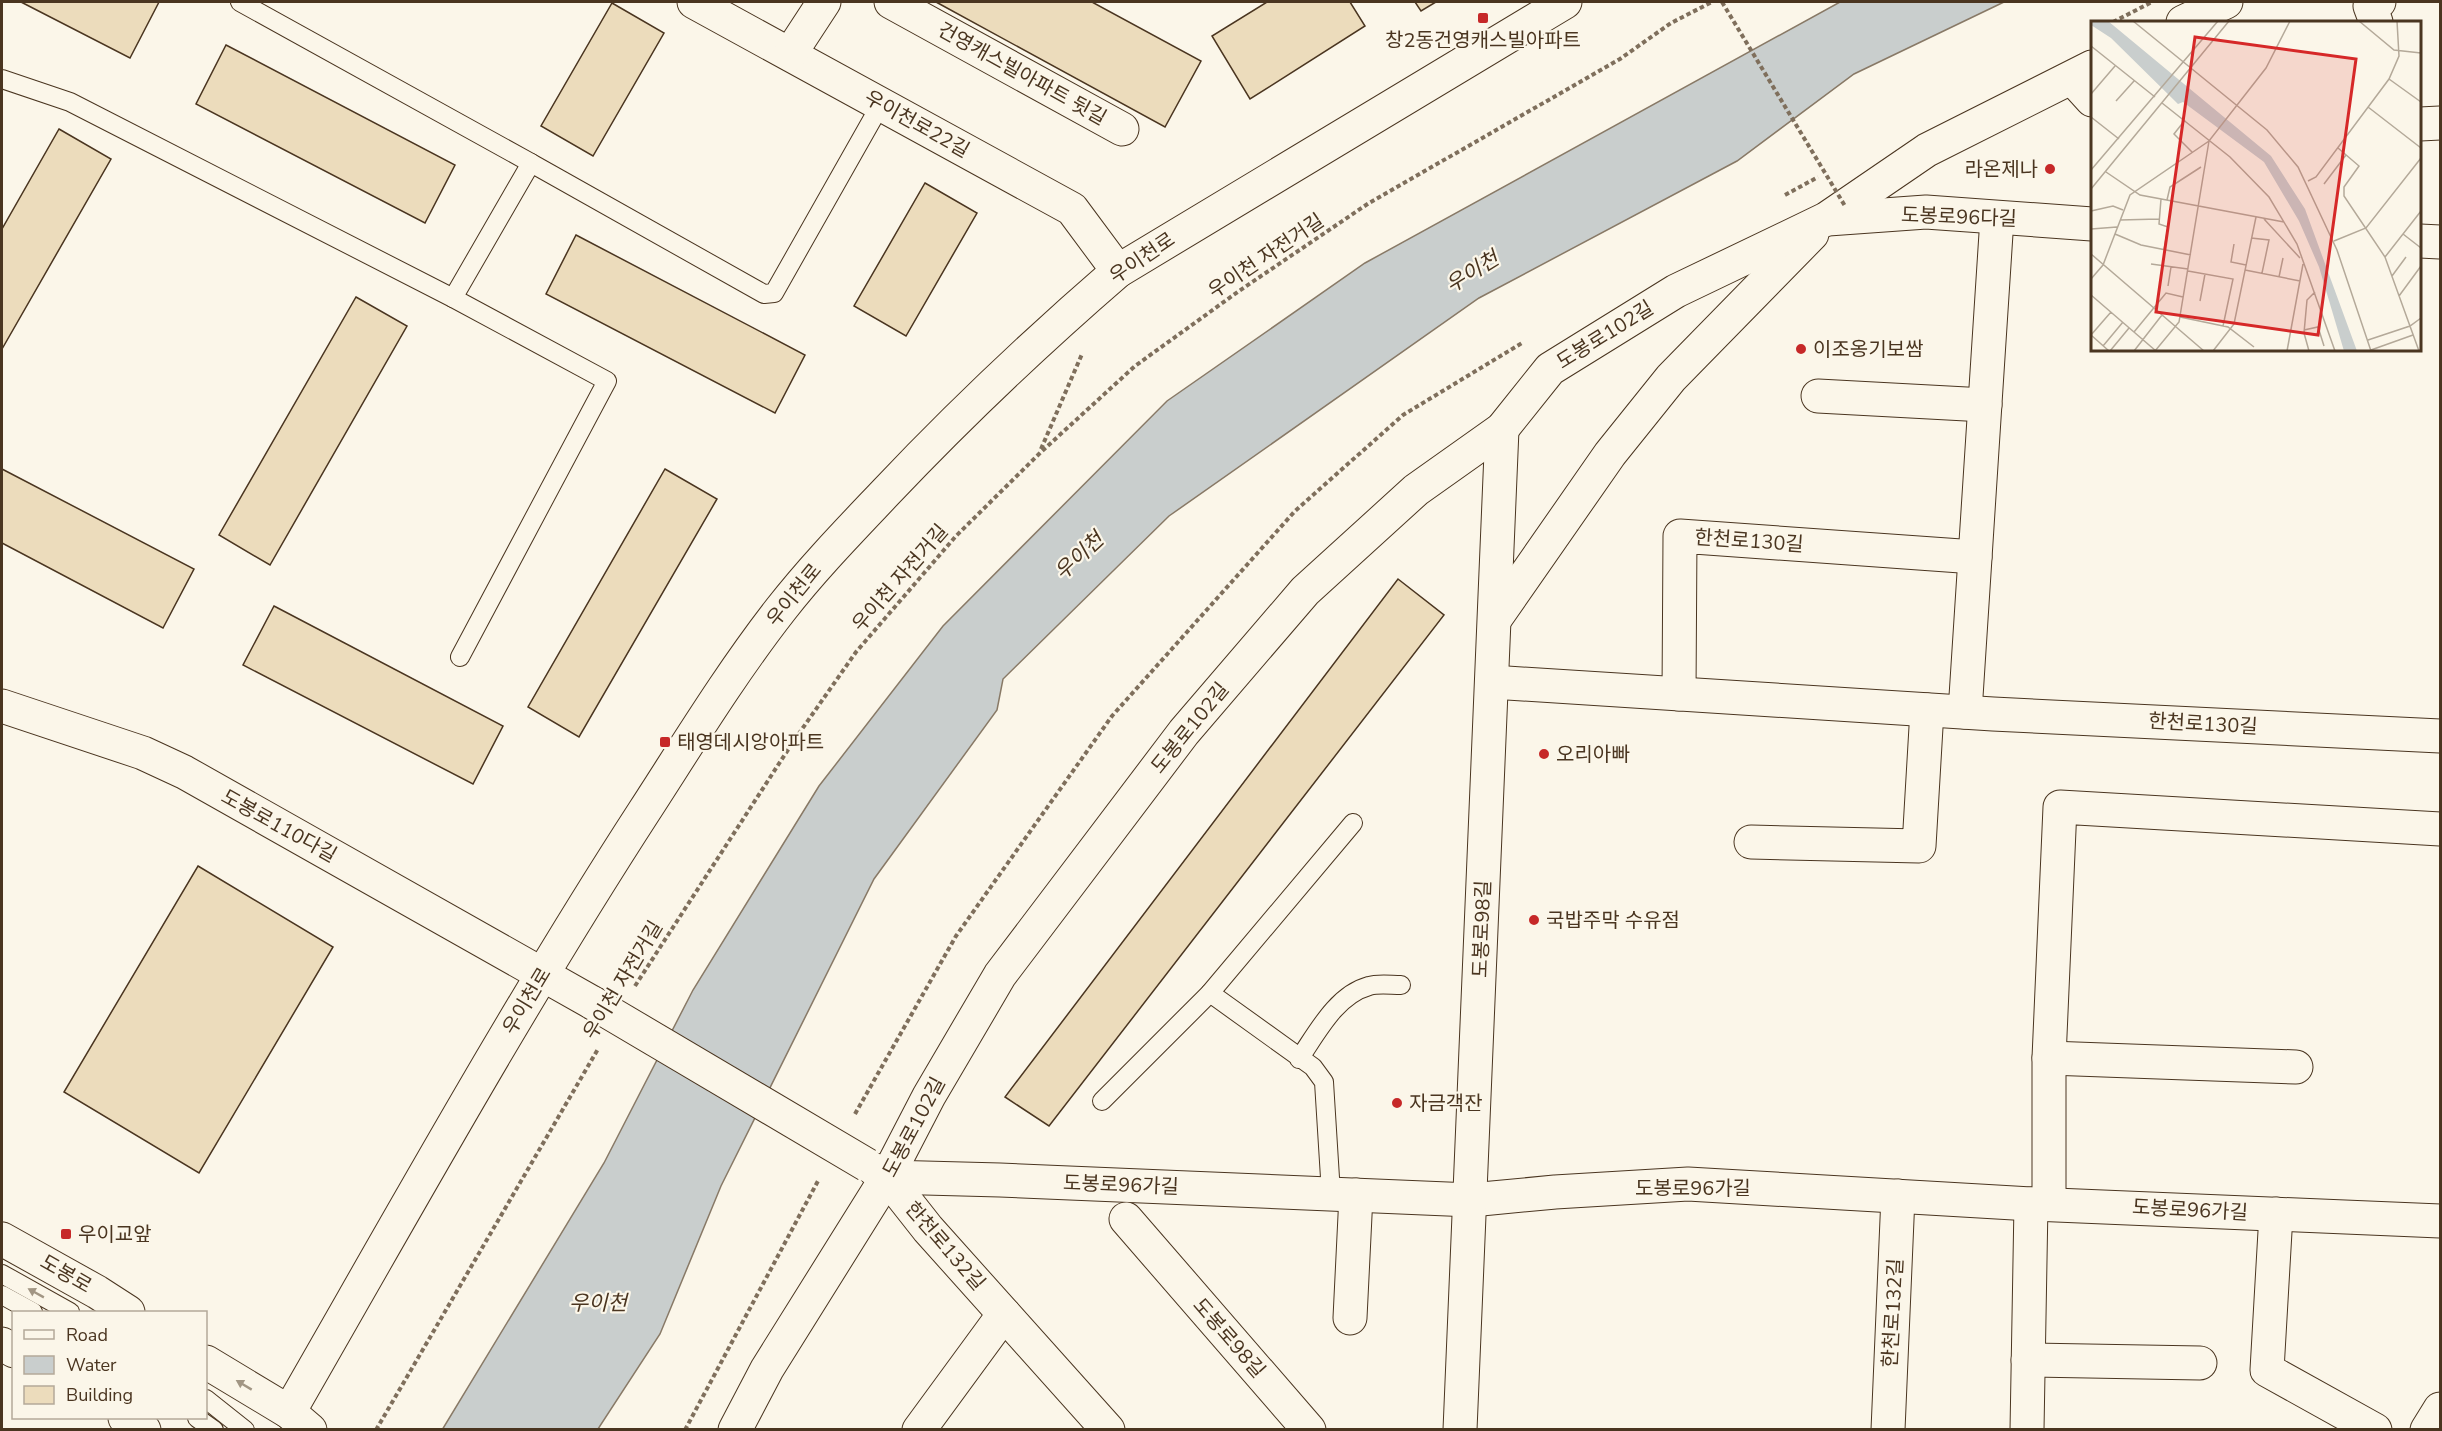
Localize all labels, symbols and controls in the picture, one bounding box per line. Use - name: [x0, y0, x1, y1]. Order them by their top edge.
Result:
- marker: 창2동건영캐스빌아파트: [1476, 11, 1490, 25]
- street label: 건영캐스빌아파트 뒷길: [933, 16, 1111, 132]
- inset map: [2091, 21, 2421, 351]
- place label: 창2동건영캐스빌아파트: [1385, 27, 1581, 54]
- street label: 우이천로22길: [860, 84, 974, 164]
- place label: 라온제나: [1964, 156, 2038, 183]
- marker: 라온제나: [2043, 162, 2057, 176]
- street label: 도봉로96다길: [1901, 201, 2017, 233]
- street label: 우이천 자전거길: [1203, 207, 1329, 305]
- street label: 우이천로: [1104, 226, 1180, 290]
- water label: 우이천: [1440, 243, 1506, 299]
- street label: 도봉로102길: [1551, 295, 1659, 375]
- place label: 이조옹기보쌈: [1813, 336, 1923, 363]
- marker: 이조옹기보쌈: [1794, 342, 1808, 356]
- street label: 우이천 자전거길: [846, 519, 954, 637]
- water label: 우이천: [1048, 524, 1112, 586]
- street label: 한천로130길: [1693, 524, 1805, 558]
- street label: 우이천로: [760, 558, 828, 632]
- street label: 도봉로102길: [1145, 677, 1235, 779]
- street label: 한천로130길: [2148, 708, 2258, 740]
- place label: 태영데시앙아파트: [677, 729, 824, 756]
- marker: 태영데시앙아파트: [658, 735, 672, 749]
- place label: 오리아빠: [1556, 741, 1630, 768]
- marker: 오리아빠: [1537, 747, 1551, 761]
- street label: 도봉로110다길: [216, 783, 342, 869]
- street label: 도봉로98길: [1467, 880, 1497, 978]
- place label: 국밥주막 수유점: [1546, 907, 1680, 934]
- marker: 국밥주막 수유점: [1527, 913, 1541, 927]
- street label: 우이천 자전거길: [577, 916, 669, 1044]
- street label: 우이천로: [496, 962, 558, 1040]
- street label: 도봉로102길: [876, 1072, 952, 1182]
- place label: 자금객잔: [1409, 1090, 1483, 1117]
- marker: 자금객잔: [1390, 1096, 1404, 1110]
- street label: 도봉로96가길: [1063, 1169, 1179, 1201]
- street label: 도봉로96가길: [1635, 1175, 1751, 1202]
- street label: 도봉로96가길: [2131, 1193, 2249, 1227]
- street label: 한천로132길: [899, 1196, 991, 1296]
- place label: 우이교앞: [78, 1221, 152, 1248]
- marker: 우이교앞: [59, 1227, 73, 1241]
- street label: 도봉로: [35, 1249, 97, 1299]
- street label: 한천로132길: [1877, 1258, 1909, 1368]
- one-way arrow: [27, 1288, 44, 1298]
- water label: 우이천: [569, 1289, 630, 1317]
- street label: 도봉로98길: [1187, 1292, 1271, 1384]
- legend: [12, 1311, 207, 1419]
- text: Road: [66, 1323, 108, 1347]
- text: Water: [66, 1353, 117, 1377]
- one-way arrow: [236, 1380, 252, 1391]
- text: Building: [66, 1383, 133, 1407]

